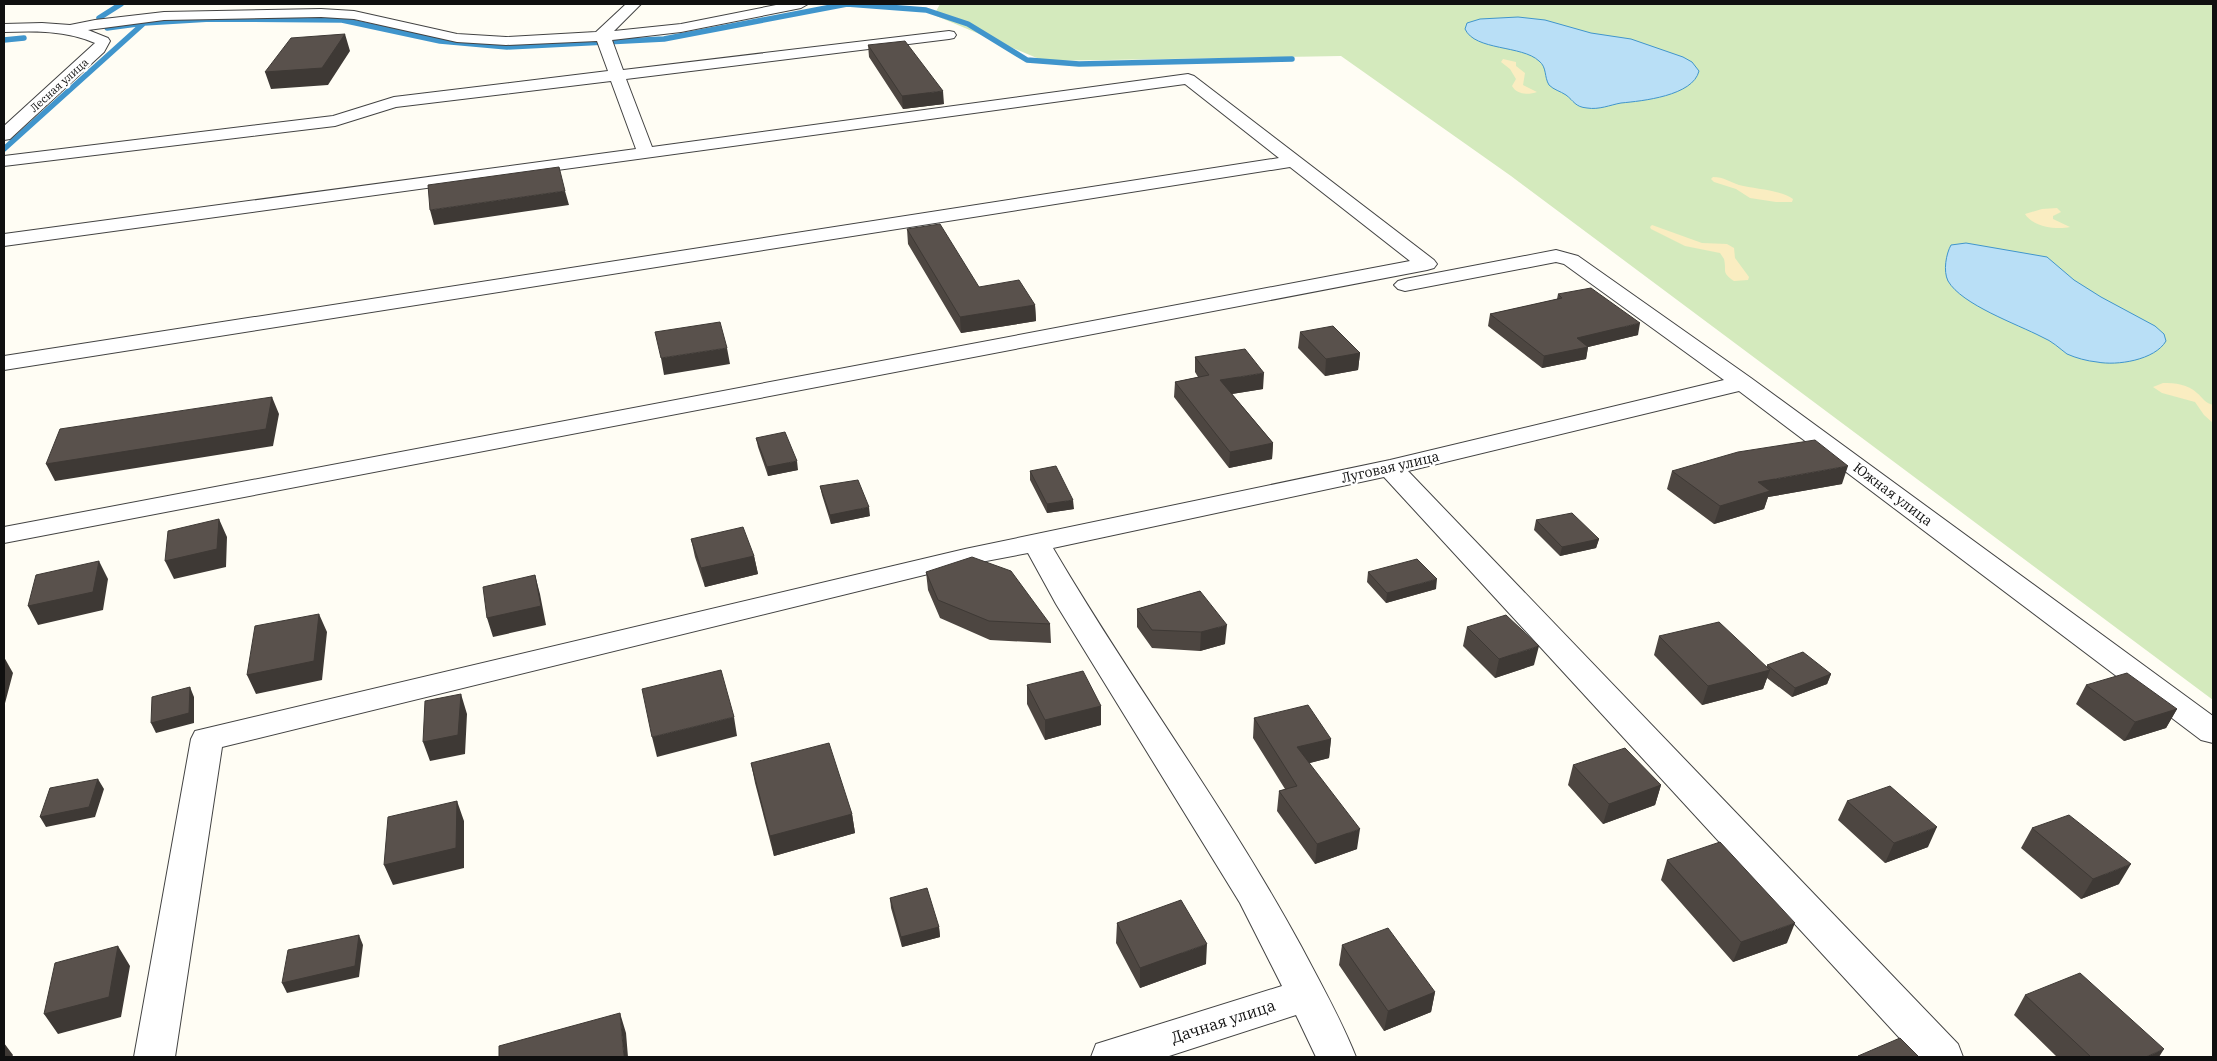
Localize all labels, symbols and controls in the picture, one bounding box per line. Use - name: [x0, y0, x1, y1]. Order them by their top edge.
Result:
- street label: Лесная улица: [27, 55, 91, 115]
- street label: Луговая улица: [1339, 447, 1441, 487]
- street label: Южная улица: [1850, 458, 1936, 530]
- street label: Дачная улица: [1168, 995, 1278, 1047]

